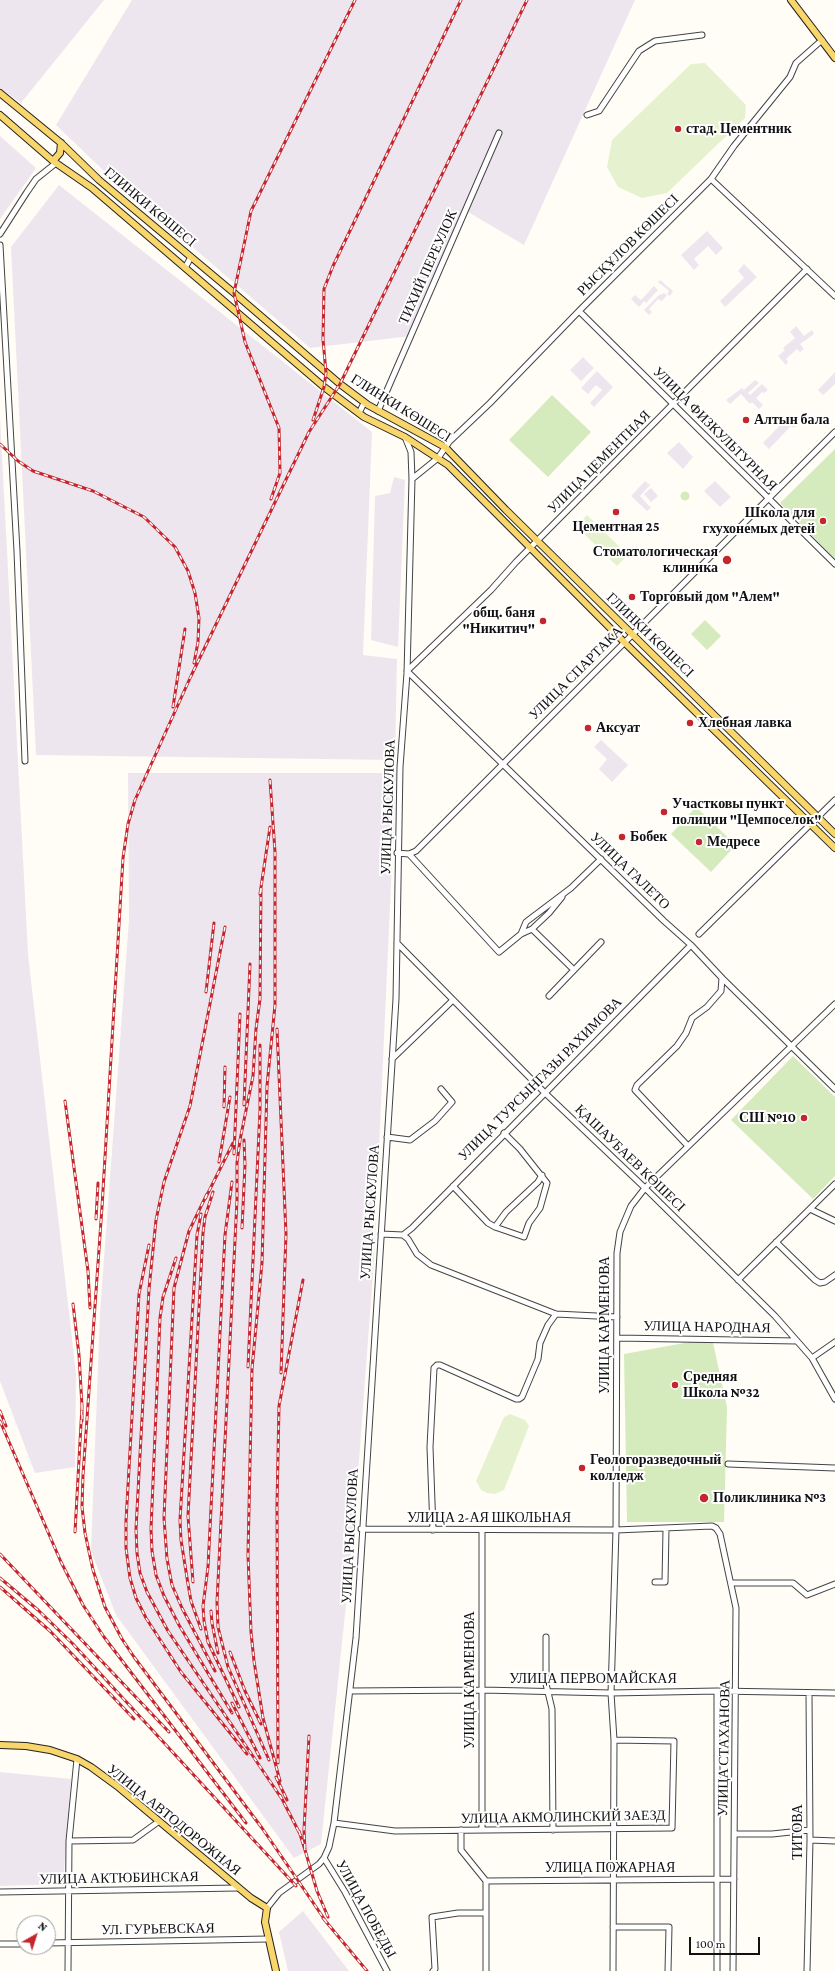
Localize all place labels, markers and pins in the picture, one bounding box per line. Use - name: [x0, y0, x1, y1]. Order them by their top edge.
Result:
- place label: стад. Цементник: [686, 121, 792, 137]
- marker: стад. Цементник: [673, 124, 683, 134]
- place label: Алтын бала: [754, 412, 830, 428]
- marker: Алтын бала: [741, 415, 751, 425]
- place label: Школа для гхухонемых детей: [703, 505, 815, 538]
- marker: Цементная 25: [611, 507, 621, 517]
- marker: Школа для гхухонемых детей: [818, 516, 828, 526]
- place label: Цементная 25: [572, 519, 660, 535]
- place label: Стоматологическая клиника: [593, 544, 718, 576]
- marker: Стоматологическая клиника: [721, 554, 733, 566]
- place label: Торговый дом "Алем": [640, 589, 780, 605]
- marker: Торговый дом "Алем": [627, 592, 637, 602]
- place label: общ. баня "Никитич": [463, 605, 535, 638]
- marker: общ. баня "Никитич": [538, 616, 548, 626]
- place label: Хлебная лавка: [698, 715, 792, 731]
- marker: Хлебная лавка: [685, 718, 695, 728]
- place label: Аксуат: [596, 720, 640, 736]
- marker: Аксуат: [583, 723, 593, 733]
- place label: Участковы пункт полиции "Цемпоселок": [672, 796, 821, 828]
- marker: Участковы пункт полиции "Цемпоселок": [659, 807, 669, 817]
- place label: Бобек: [630, 829, 667, 845]
- marker: Бобек: [617, 832, 627, 842]
- place label: Медресе: [707, 834, 760, 850]
- marker: Медресе: [694, 837, 704, 847]
- place label: СШ №10: [739, 1110, 796, 1126]
- marker: СШ №10: [799, 1113, 809, 1123]
- place label: Средняя Школа №32: [683, 1369, 760, 1402]
- marker: Средняя Школа №32: [670, 1380, 680, 1390]
- place label: Геологоразведочный колледж: [590, 1452, 721, 1484]
- marker: Геологоразведочный колледж: [577, 1463, 587, 1473]
- place label: Поликлиника №3: [713, 1490, 826, 1506]
- marker: Поликлиника №3: [698, 1492, 710, 1504]

